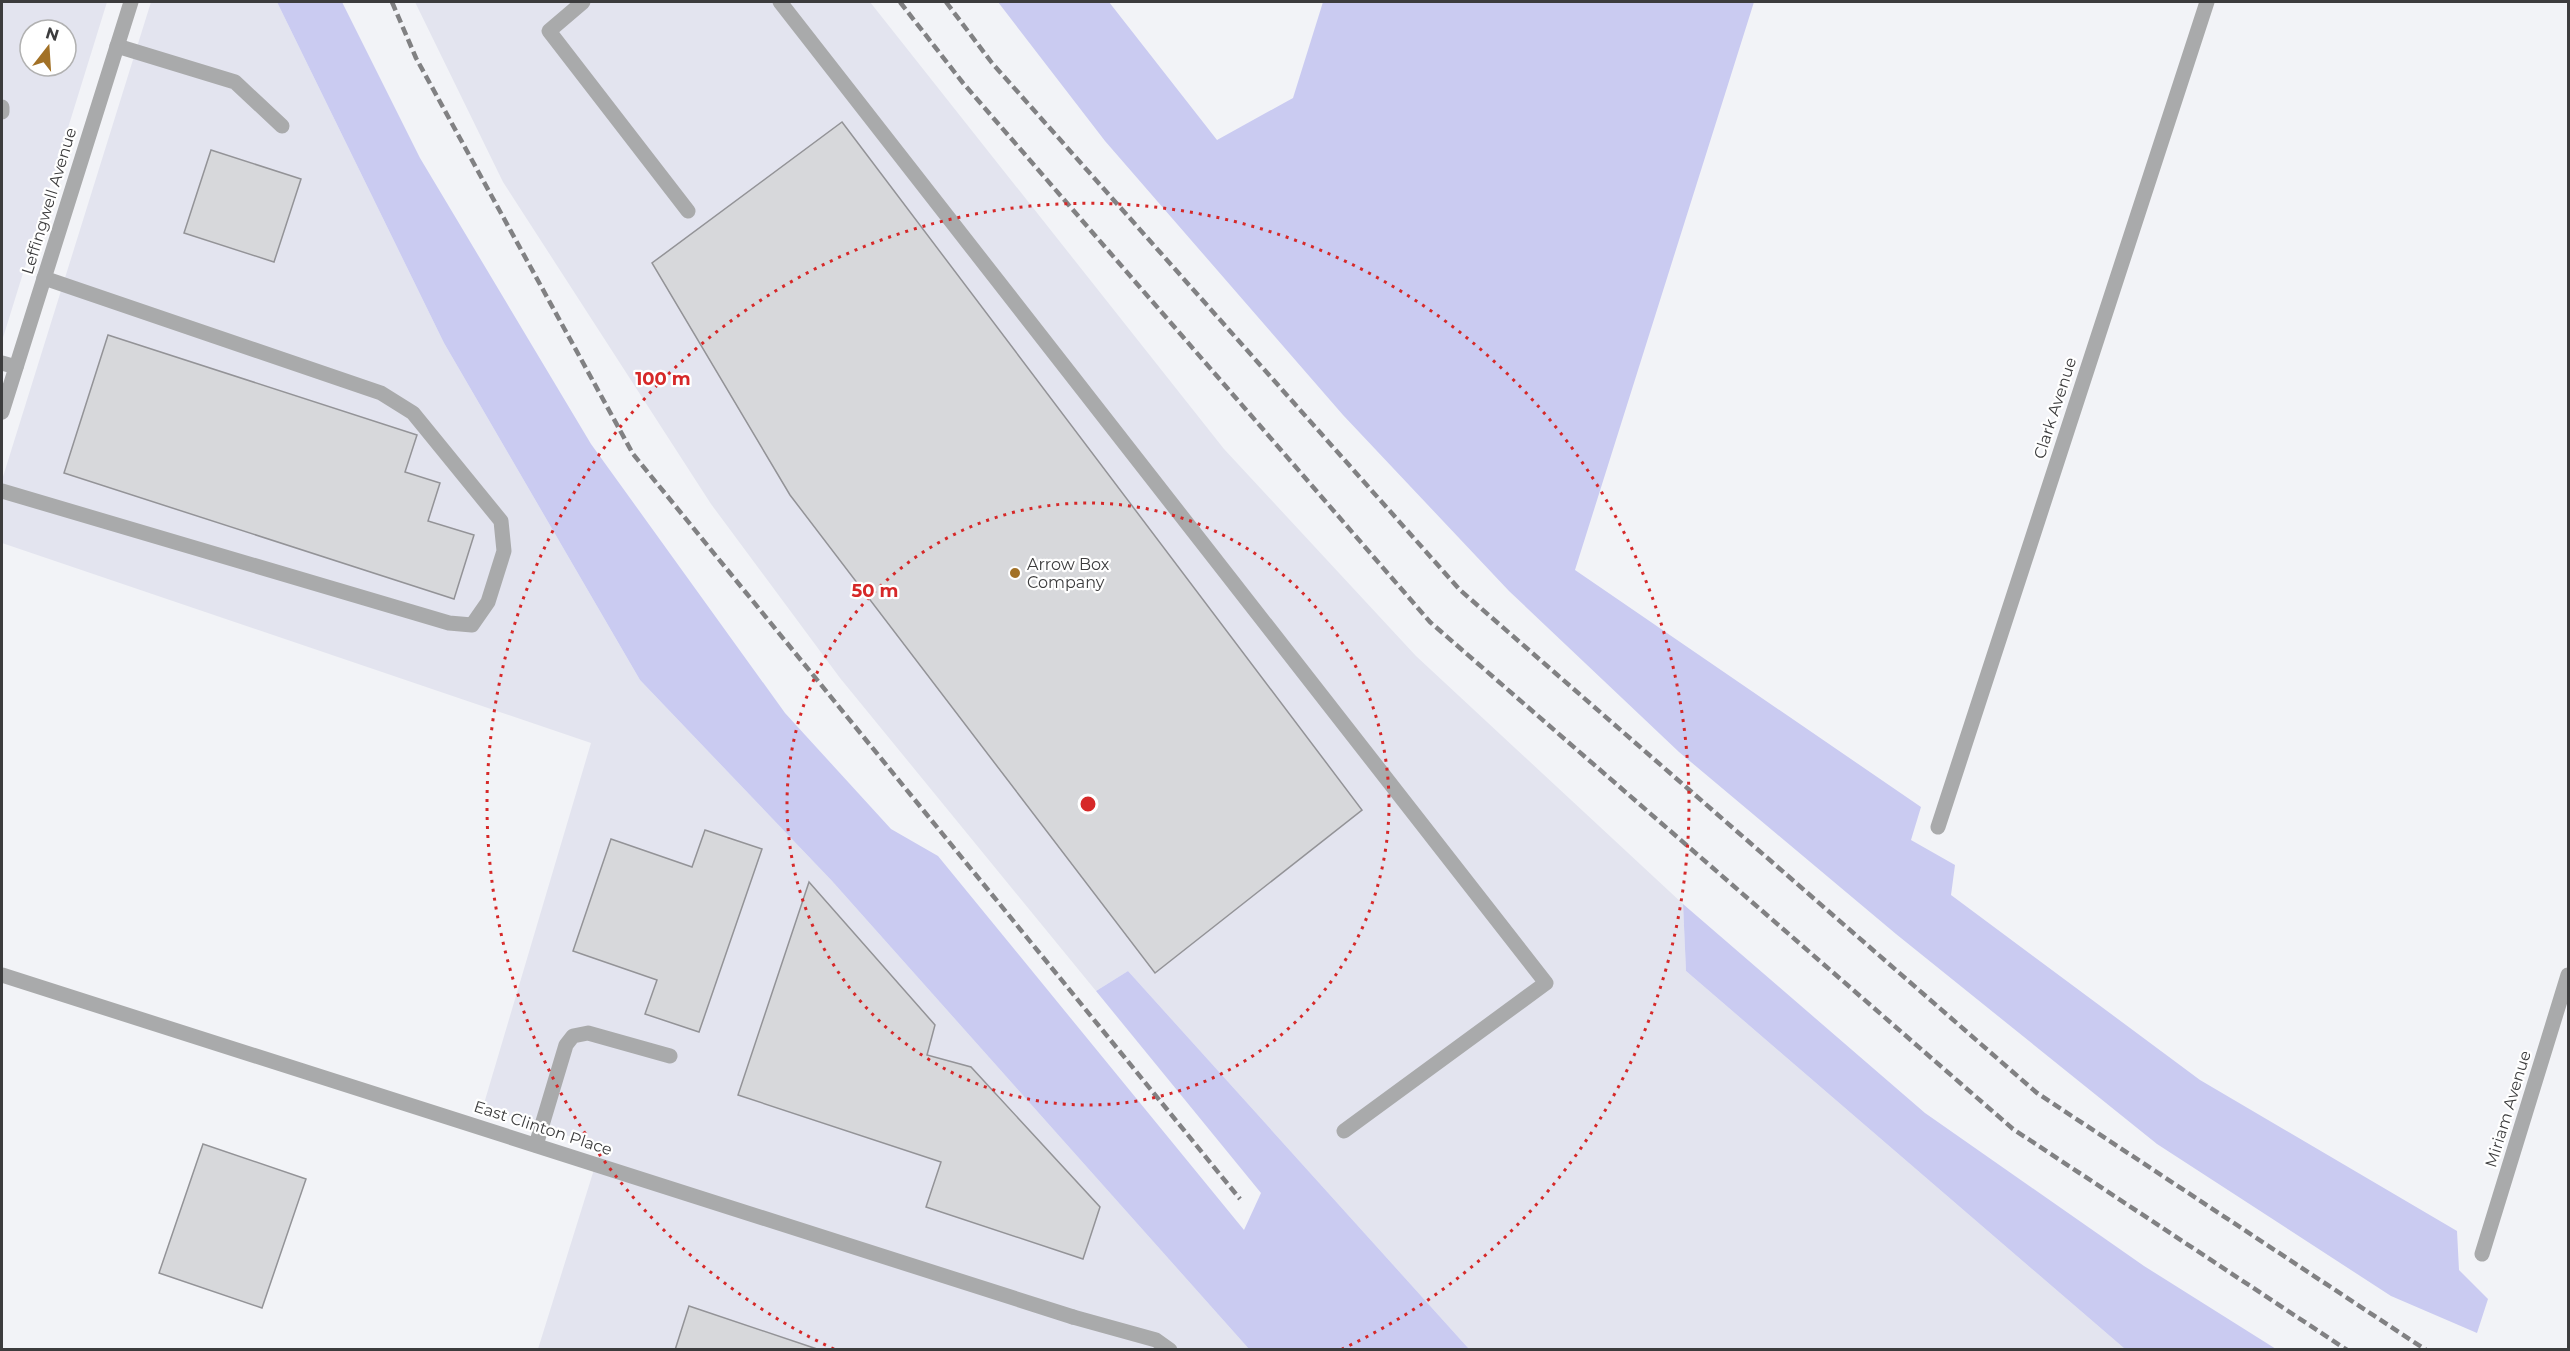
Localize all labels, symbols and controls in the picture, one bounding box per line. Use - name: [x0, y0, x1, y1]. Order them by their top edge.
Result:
- north arrow: [18, 18, 78, 78]
- text: N: [43, 23, 61, 45]
- street label: Leffingwell Avenue: [18, 125, 80, 277]
- street label: Clark Avenue: [2030, 355, 2080, 461]
- text: 100 m: [635, 368, 691, 390]
- place label: Arrow Box Company: [1027, 555, 1110, 592]
- marker: Arrow Box Company: [1008, 566, 1022, 580]
- text: 50 m: [852, 580, 898, 602]
- centre of rings: [1078, 794, 1098, 814]
- street label: Miriam Avenue: [2481, 1048, 2535, 1170]
- street label: East Clinton Place: [471, 1097, 615, 1159]

